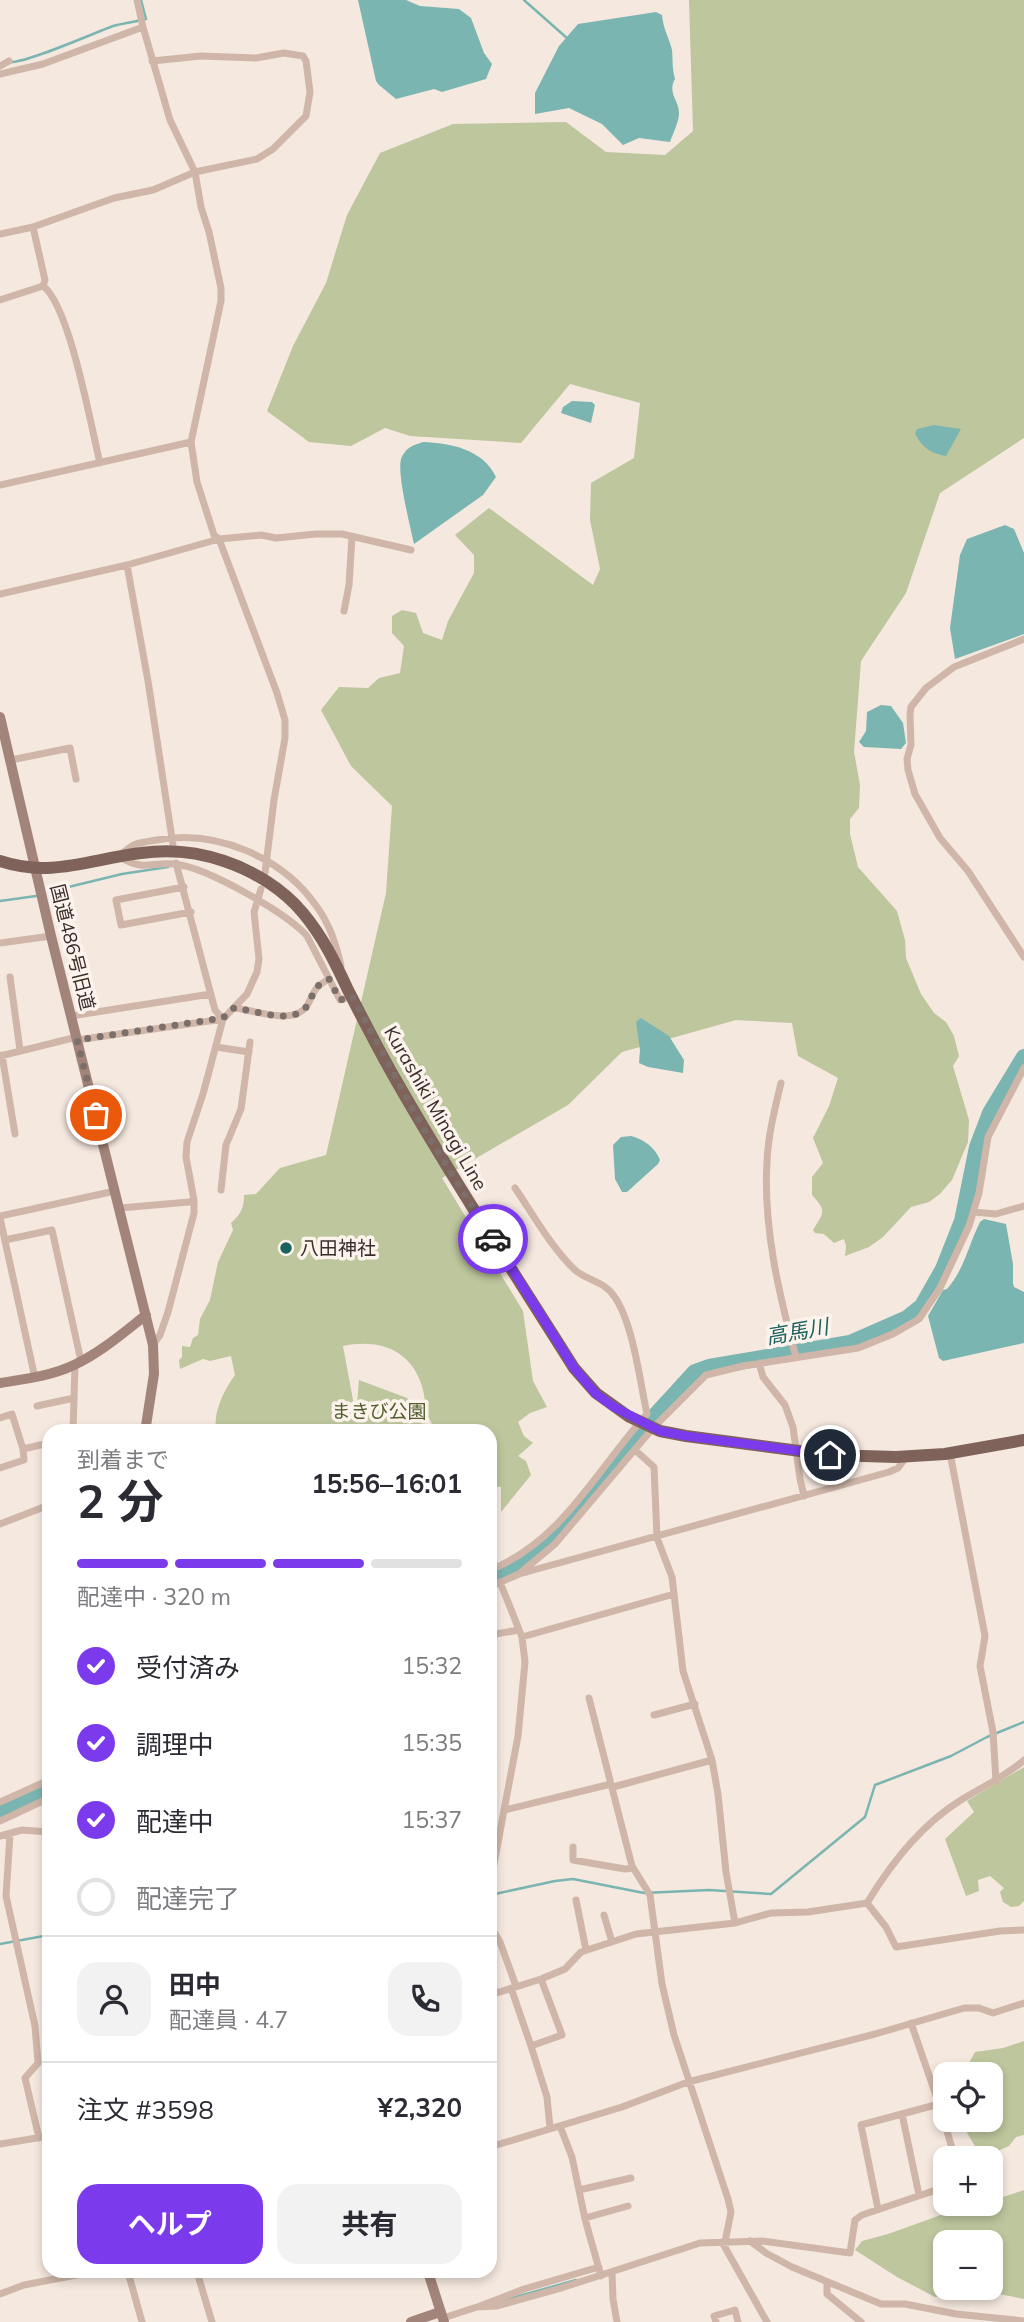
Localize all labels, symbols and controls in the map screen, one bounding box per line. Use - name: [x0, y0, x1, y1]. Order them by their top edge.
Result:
- street label: 国道486号旧道: [46, 881, 100, 1013]
- street label: Kurashiki Minagi Line: [379, 1021, 493, 1195]
- pin: [66, 1085, 126, 1145]
- icon: bag: [77, 1096, 115, 1134]
- courier: [458, 1204, 528, 1274]
- icon: car: [474, 1220, 512, 1258]
- place label: 八田神社: [300, 1236, 376, 1260]
- marker: 八田神社: [278, 1240, 294, 1256]
- water label: 高馬川: [764, 1312, 832, 1349]
- park label: まきび公園: [331, 1399, 427, 1423]
- pin: [800, 1425, 860, 1485]
- icon: home: [811, 1436, 849, 1474]
- text: 到着まで: [77, 1445, 169, 1474]
- text: 15:56–16:01: [311, 1467, 462, 1500]
- text: 2 分: [77, 1472, 163, 1530]
- text: 配達中 · 320 m: [77, 1582, 231, 1611]
- icon: check: [77, 1647, 115, 1685]
- text: 受付済み: [136, 1651, 240, 1684]
- text: 15:32: [402, 1651, 462, 1680]
- icon: check: [77, 1724, 115, 1762]
- text: 調理中: [136, 1728, 214, 1761]
- text: 15:35: [402, 1728, 462, 1757]
- icon: check: [77, 1801, 115, 1839]
- text: 配達中: [136, 1805, 214, 1838]
- text: 15:37: [402, 1805, 462, 1834]
- text: 配達完了: [136, 1882, 240, 1915]
- button: person: [77, 1962, 151, 2036]
- button: phone: [388, 1962, 462, 2036]
- text: 田中: [169, 1968, 221, 2001]
- text: 配達員 · 4.7: [169, 2005, 288, 2034]
- map controls: [933, 2062, 1003, 2300]
- button: locate: [933, 2062, 1003, 2132]
- text: ¥2,320: [378, 2091, 462, 2124]
- text: 注文 #3598: [77, 2093, 214, 2126]
- button: +: [933, 2146, 1003, 2216]
- button: ヘルプ: [77, 2184, 263, 2264]
- button: 共有: [277, 2184, 462, 2264]
- button: −: [933, 2230, 1003, 2300]

